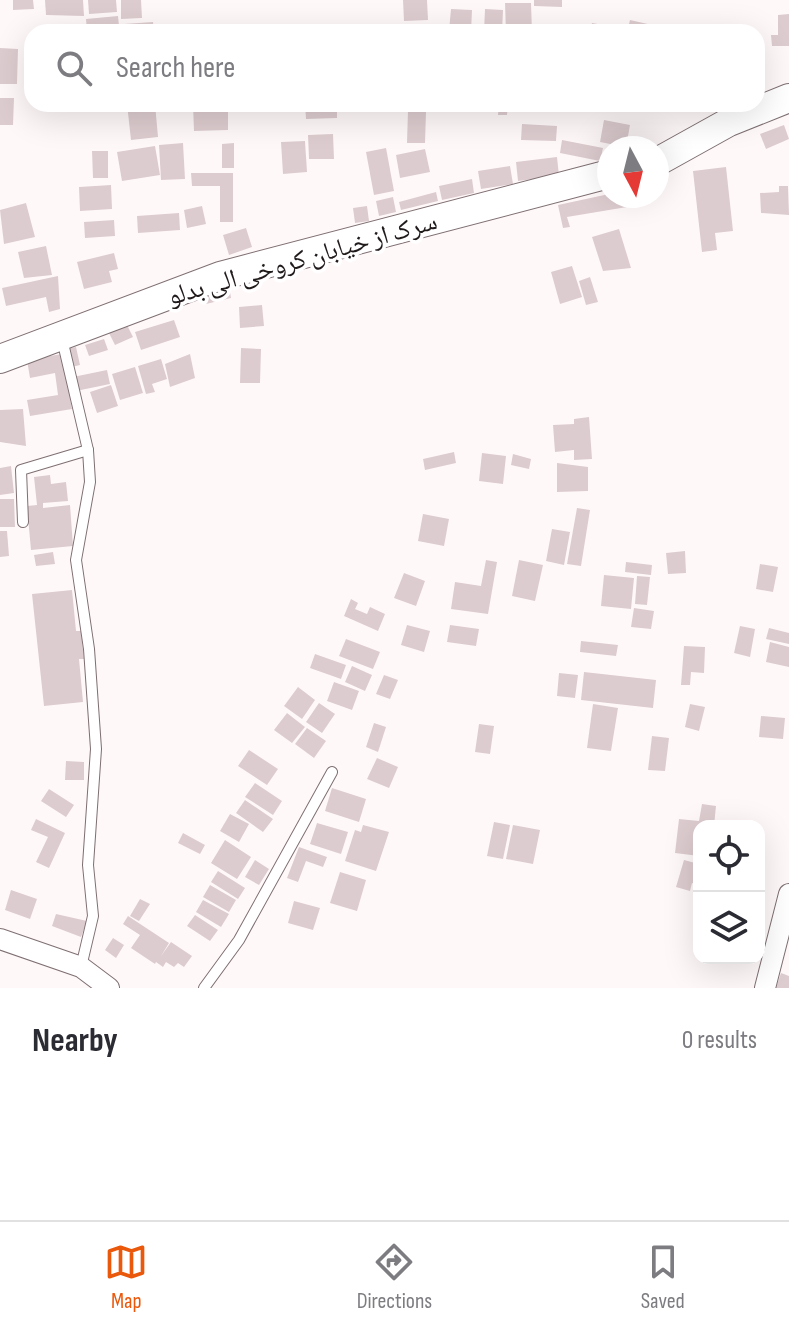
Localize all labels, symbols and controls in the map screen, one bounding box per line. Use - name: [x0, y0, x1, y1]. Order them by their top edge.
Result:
- search box: [24, 24, 765, 112]
- icon: search: [52, 46, 96, 90]
- text: Search here: [116, 50, 235, 86]
- north arrow: [597, 136, 669, 208]
- street label: سرک از خیابان کروخی الی بدلو: [164, 206, 441, 313]
- map controls: [693, 820, 765, 964]
- button: locate: [693, 820, 765, 892]
- button: layers: [693, 892, 765, 964]
- text: Nearby: [32, 1020, 118, 1061]
- text: 0 results: [682, 1025, 757, 1056]
- tab: Map: [104, 1240, 148, 1315]
- tab: Directions: [357, 1240, 432, 1315]
- tab: Saved: [641, 1240, 685, 1315]

